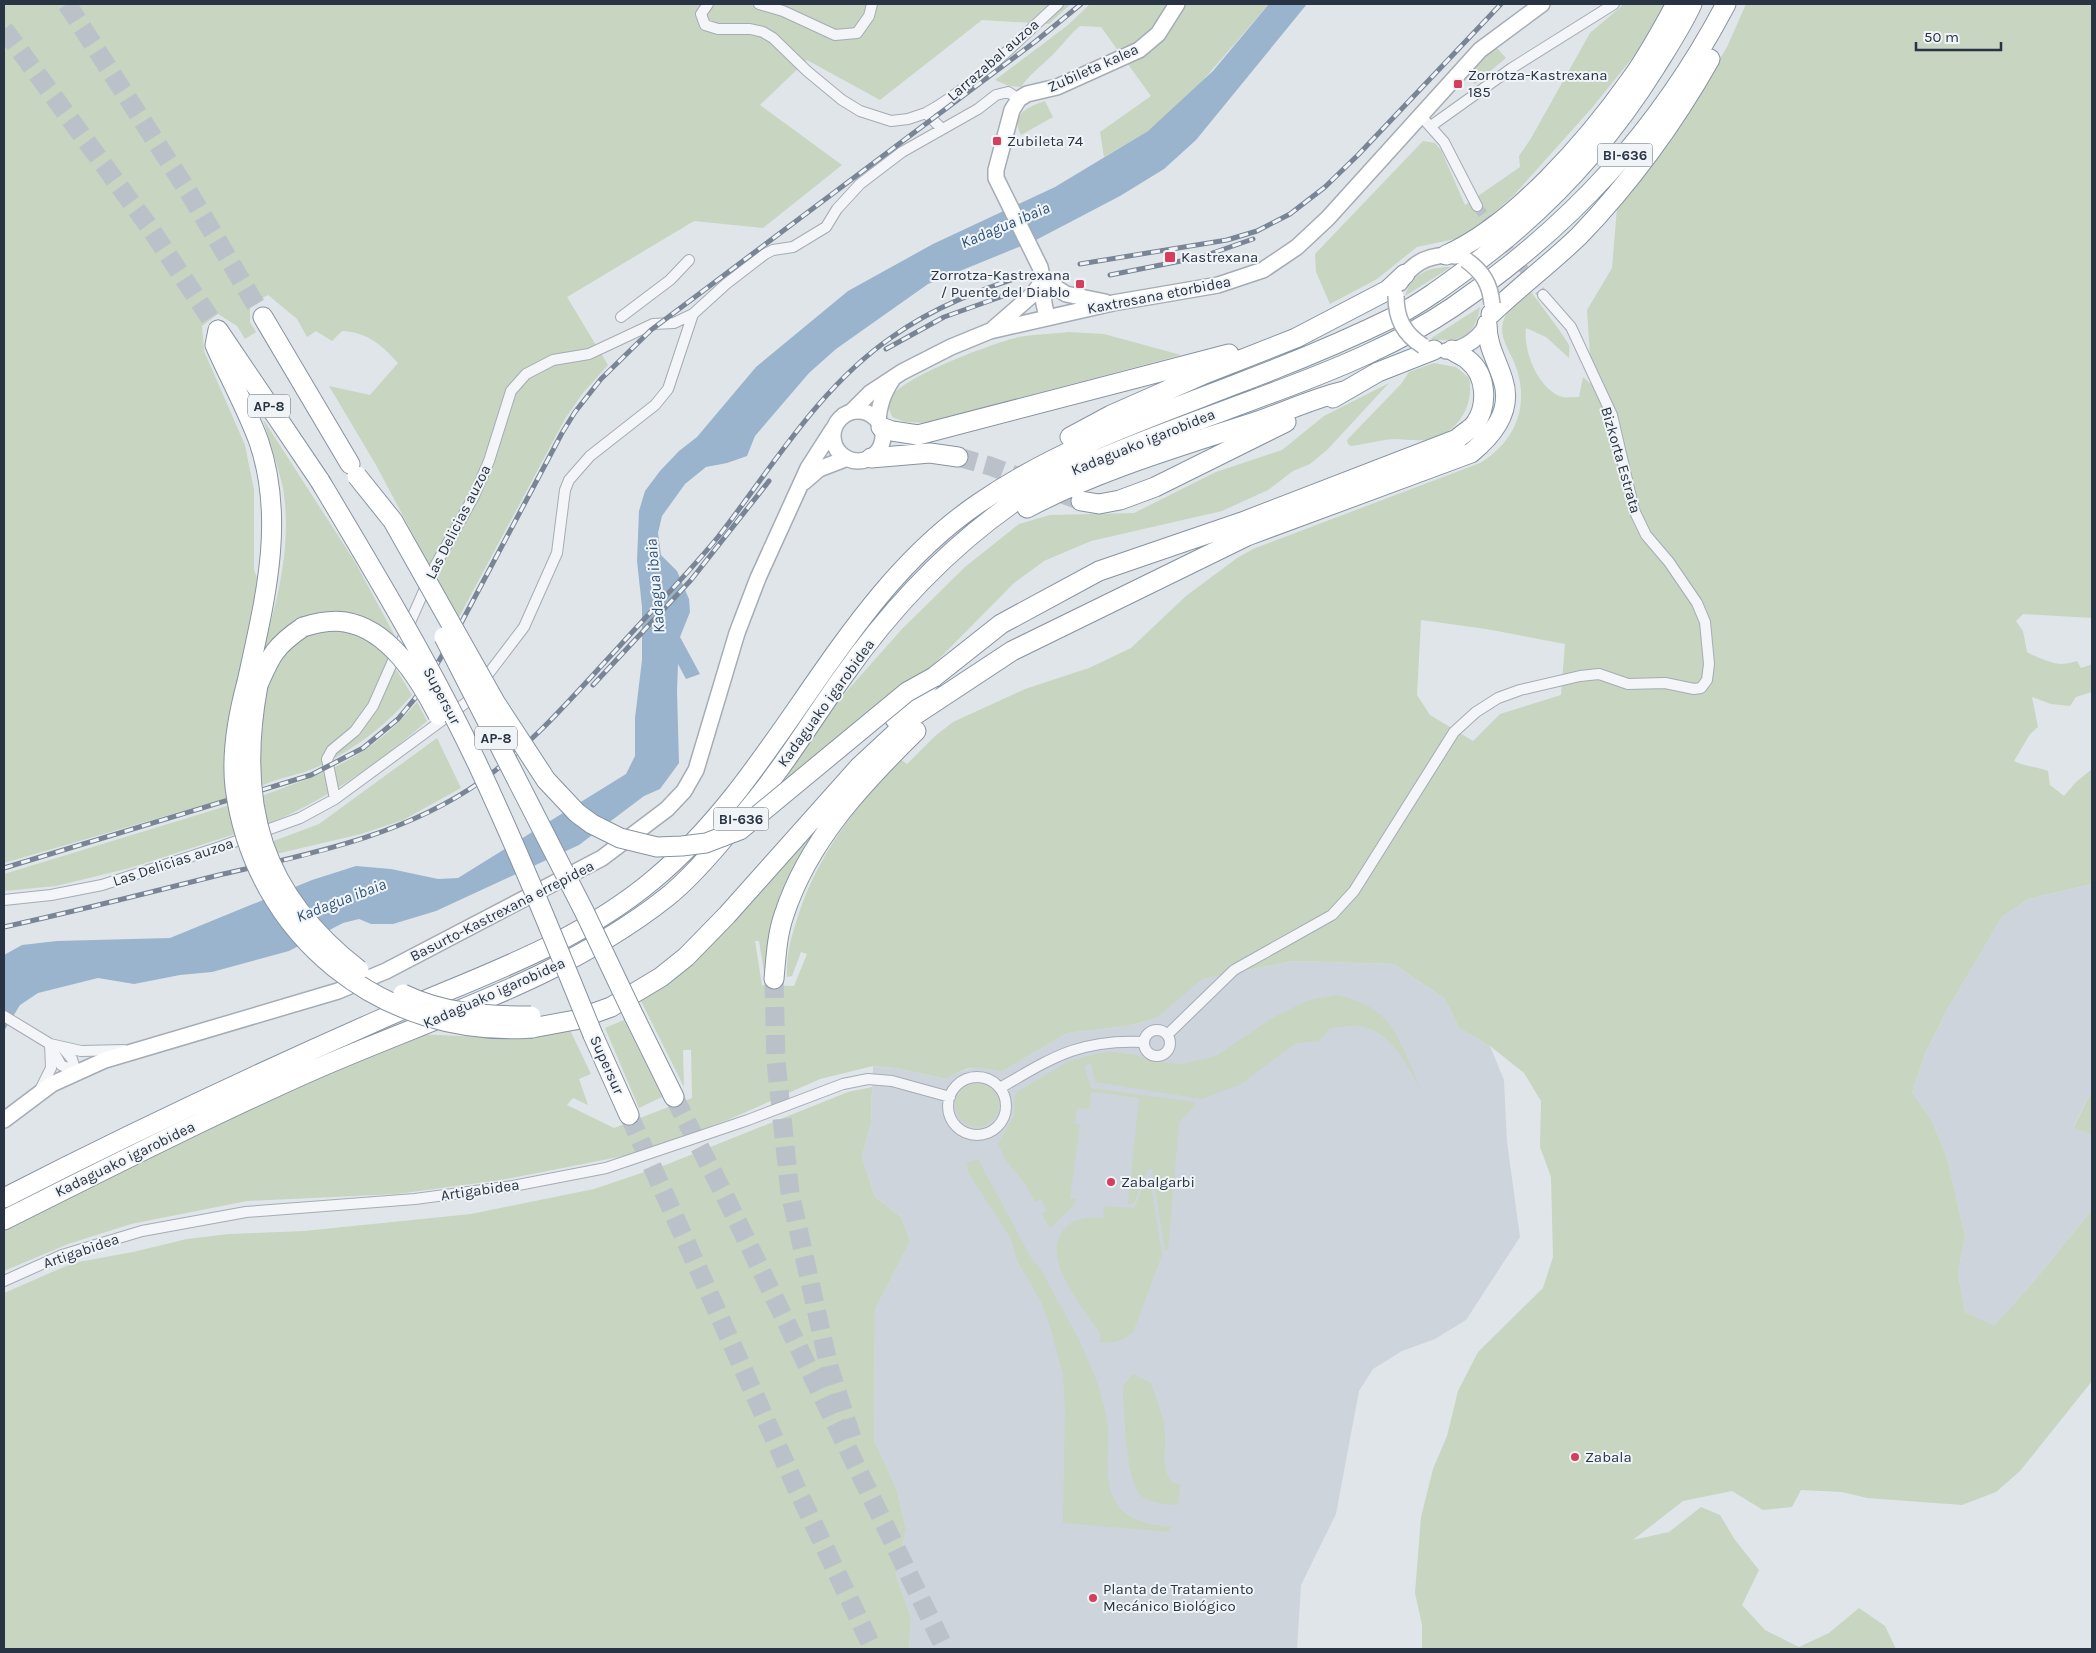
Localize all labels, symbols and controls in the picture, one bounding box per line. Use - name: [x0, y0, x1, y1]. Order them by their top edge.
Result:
- street label: Larrazabal auzoa: [943, 15, 1043, 105]
- scale bar: [1916, 20, 2001, 52]
- text: 50 m: [1924, 28, 1959, 46]
- street label: Zubileta kalea: [1045, 40, 1141, 96]
- place label: Zorrotza-Kastrexana 185: [1468, 66, 1608, 101]
- marker: Zorrotza-Kastrexana 185: [1452, 78, 1464, 90]
- place label: Zubileta 74: [1007, 132, 1084, 150]
- marker: Zubileta 74: [991, 135, 1003, 147]
- road number: BI-636: [1598, 144, 1652, 166]
- water label: Kadagua ibaia: [958, 198, 1052, 252]
- place label: Kastrexana: [1181, 248, 1258, 266]
- marker: Kastrexana: [1163, 250, 1177, 264]
- place label: Zorrotza-Kastrexana / Puente del Diablo: [930, 266, 1070, 301]
- street label: Kaxtresana etorbidea: [1086, 272, 1232, 318]
- marker: Zorrotza-Kastrexana / Puente del Diablo: [1074, 278, 1086, 290]
- road number: AP-8: [248, 394, 290, 418]
- street label: Kadaguako igarobidea: [1068, 405, 1218, 479]
- street label: Bizkorta Estrata: [1597, 405, 1645, 515]
- street label: Las Delicias auzoa: [421, 462, 495, 582]
- water label: Kadagua ibaia: [641, 538, 669, 634]
- street label: Kadaguako igarobidea: [774, 636, 878, 770]
- street label: Supersur: [419, 664, 465, 728]
- road number: AP-8: [475, 726, 517, 750]
- road number: BI-636: [714, 808, 768, 831]
- street label: Las Delicias auzoa: [110, 834, 236, 890]
- street label: Basurto-Kastrexana errepidea: [407, 857, 597, 965]
- water label: Kadagua ibaia: [293, 874, 389, 926]
- street label: Kadaguako igarobidea: [420, 954, 568, 1032]
- street label: Supersur: [586, 1033, 628, 1098]
- street label: Kadaguako igarobidea: [52, 1117, 198, 1201]
- place label: Zabalgarbi: [1121, 1173, 1195, 1191]
- street label: Artigabidea: [440, 1176, 520, 1204]
- marker: Zabalgarbi: [1105, 1176, 1117, 1188]
- street label: Artigabidea: [41, 1230, 121, 1272]
- place label: Zabala: [1585, 1448, 1632, 1466]
- marker: Zabala: [1569, 1451, 1581, 1463]
- place label: Planta de Tratamiento Mecánico Biológico: [1103, 1580, 1254, 1615]
- marker: Planta de Tratamiento Mecánico Biológico: [1087, 1592, 1099, 1604]

